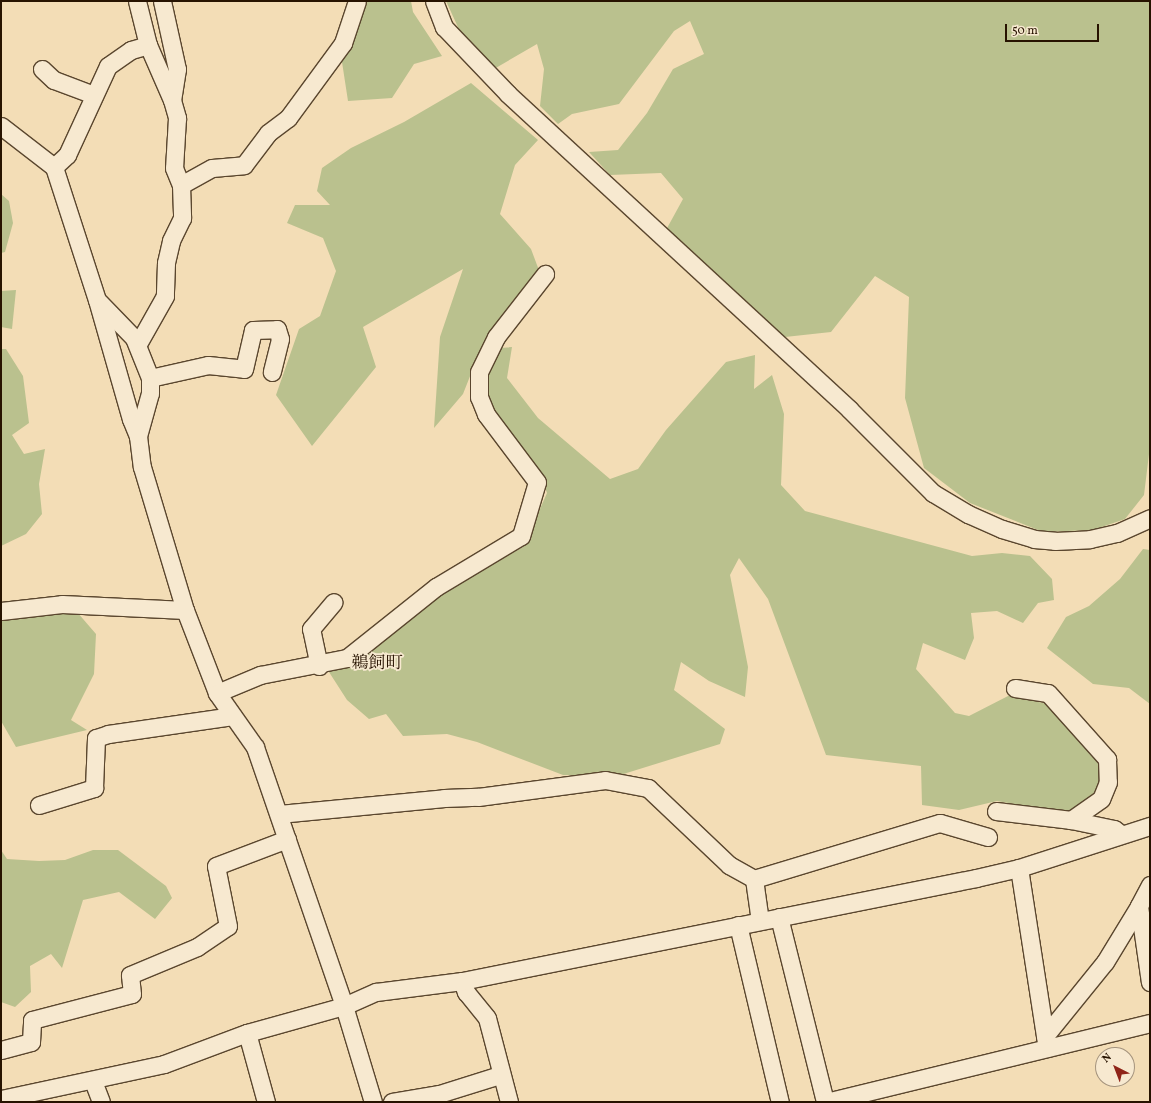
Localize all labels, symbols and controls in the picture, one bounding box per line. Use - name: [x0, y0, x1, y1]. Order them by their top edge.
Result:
- scale bar: [1007, 16, 1101, 42]
- text: 50 m: [1012, 23, 1038, 39]
- district label: 鵜飼町: [352, 654, 402, 674]
- north arrow: [1095, 1047, 1135, 1087]
- text: N: [1099, 1050, 1115, 1067]

